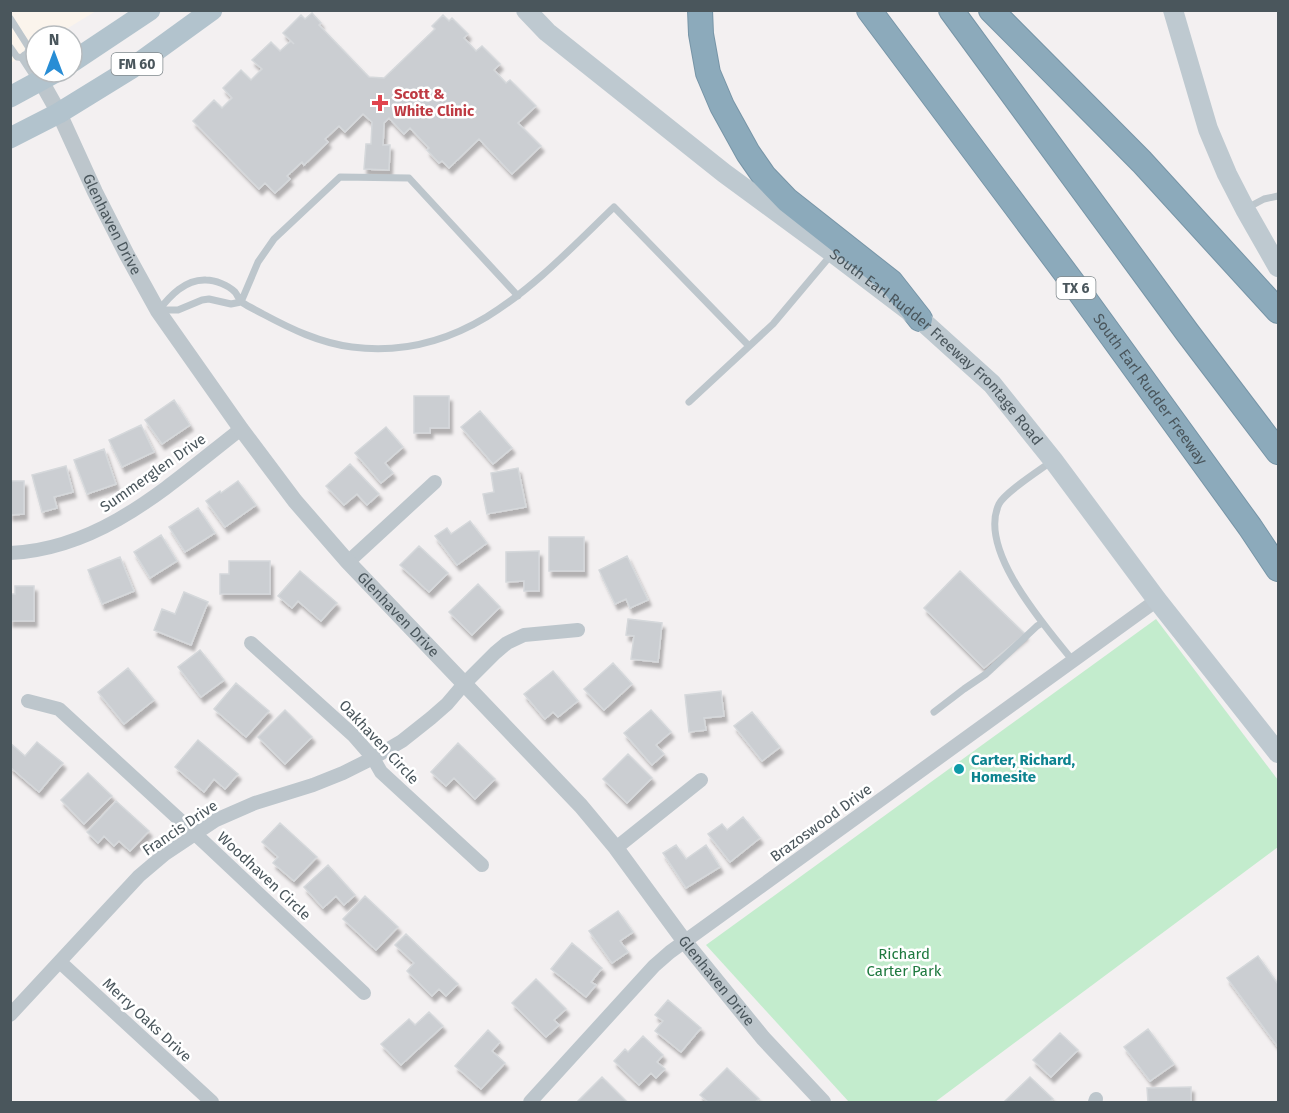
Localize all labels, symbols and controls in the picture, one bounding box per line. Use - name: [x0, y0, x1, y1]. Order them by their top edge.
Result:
- north arrow: [24, 24, 84, 84]
- text: N: [49, 30, 59, 49]
- road number: FM 60: [112, 53, 162, 75]
- place label: Scott & White Clinic: [394, 85, 475, 120]
- marker: Scott & White Clinic: [371, 94, 389, 112]
- street label: Glenhaven Drive: [79, 171, 145, 278]
- street label: South Earl Rudder Freeway Frontage Road: [826, 245, 1046, 449]
- road number: TX 6: [1056, 277, 1096, 299]
- street label: South Earl Rudder Freeway: [1089, 310, 1211, 469]
- street label: Summerglen Drive: [97, 430, 209, 516]
- street label: Glenhaven Drive: [353, 568, 443, 661]
- street label: Oakhaven Circle: [335, 696, 423, 788]
- place label: Carter, Richard, Homesite: [971, 751, 1076, 786]
- marker: Carter, Richard, Homesite: [952, 762, 966, 776]
- street label: Brazoswood Drive: [767, 780, 875, 866]
- street label: Francis Drive: [139, 796, 221, 860]
- street label: Woodhaven Circle: [213, 828, 315, 924]
- street label: Glenhaven Drive: [675, 932, 759, 1030]
- park label: Richard Carter Park: [867, 945, 942, 980]
- street label: Merry Oaks Drive: [99, 974, 195, 1066]

